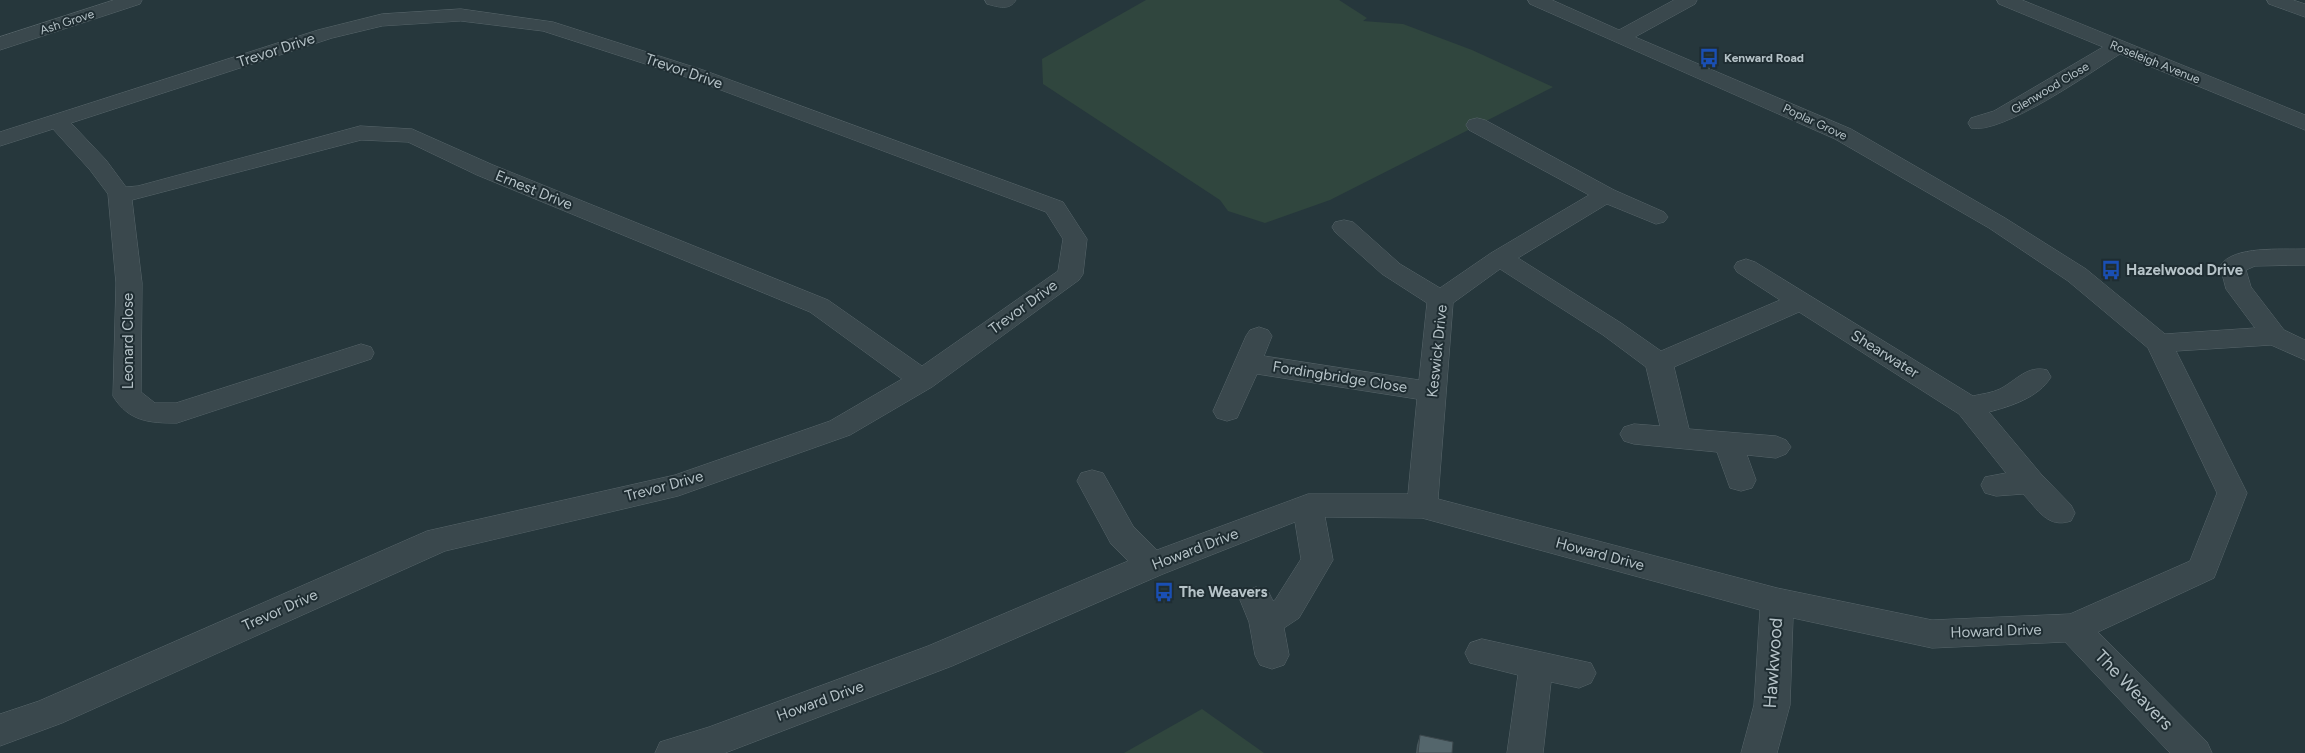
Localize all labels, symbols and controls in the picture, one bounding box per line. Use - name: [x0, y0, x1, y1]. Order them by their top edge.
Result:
- street label: Ash Grove: [38, 7, 96, 37]
- street label: Trevor Drive: [235, 29, 317, 71]
- street label: Roseleigh Avenue: [2108, 38, 2202, 87]
- bus stop icon: Kenward Road: [1698, 47, 1720, 69]
- street label: Trevor Drive: [643, 49, 725, 93]
- place label: Kenward Road: [1724, 51, 1804, 65]
- street label: Glenwood Close: [2008, 59, 2092, 117]
- street label: Poplar Grove: [1781, 101, 1850, 143]
- street label: Ernest Drive: [493, 166, 575, 214]
- bus stop icon: Hazelwood Drive: [2100, 259, 2122, 281]
- place label: Hazelwood Drive: [2126, 261, 2244, 279]
- street label: Trevor Drive: [985, 276, 1061, 338]
- street label: Leonard Close: [119, 293, 137, 389]
- street label: Keswick Drive: [1423, 304, 1451, 398]
- street label: Shearwater: [1848, 326, 1922, 382]
- street label: Fordingbridge Close: [1271, 357, 1409, 397]
- street label: Trevor Drive: [623, 467, 705, 505]
- street label: Howard Drive: [1149, 524, 1241, 574]
- street label: Howard Drive: [1554, 533, 1646, 575]
- bus stop icon: The Weavers: [1153, 581, 1175, 603]
- place label: The Weavers: [1179, 583, 1268, 601]
- street label: Trevor Drive: [240, 585, 320, 635]
- street label: Hawkwood: [1759, 617, 1787, 709]
- street label: Howard Drive: [1950, 620, 2042, 642]
- street label: The Weavers: [2090, 645, 2178, 735]
- street label: Howard Drive: [774, 677, 866, 725]

